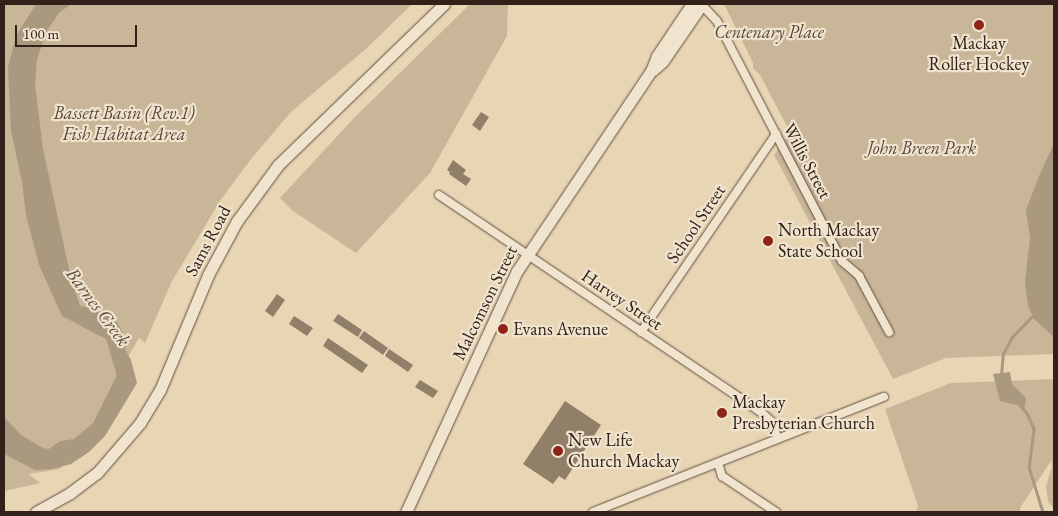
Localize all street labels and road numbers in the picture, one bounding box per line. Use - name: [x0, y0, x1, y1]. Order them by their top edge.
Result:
- street label: Willis Street: [778, 119, 836, 203]
- street label: School Street: [662, 181, 730, 267]
- street label: Sams Road: [180, 202, 236, 280]
- street label: Malcomson Street: [448, 242, 522, 364]
- street label: Harvey Street: [577, 265, 667, 335]

